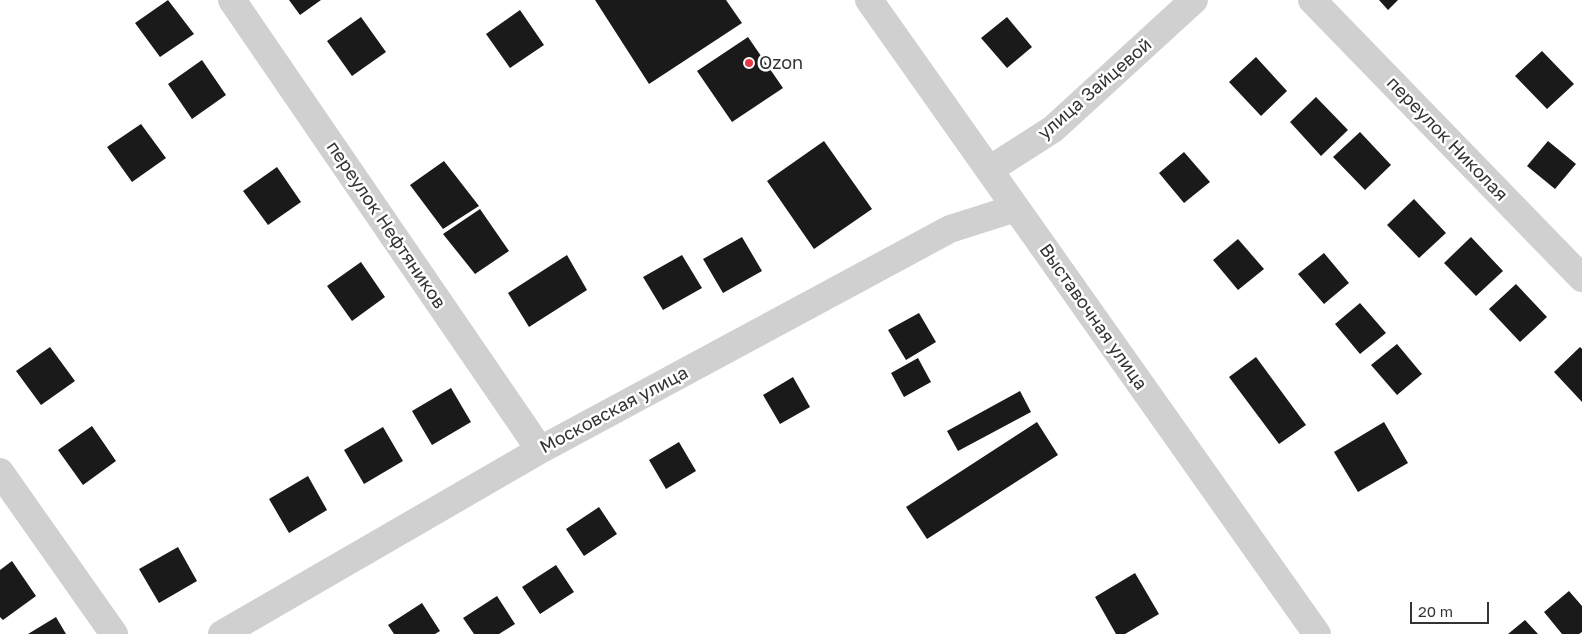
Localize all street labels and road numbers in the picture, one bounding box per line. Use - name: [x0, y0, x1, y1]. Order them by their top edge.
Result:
- street label: улица Зайцевой: [1034, 34, 1156, 144]
- street label: переулок Николая: [1382, 72, 1512, 206]
- street label: переулок Нефтяников: [322, 137, 450, 313]
- street label: Выставочная улица: [1034, 240, 1152, 394]
- street label: Московская улица: [536, 362, 692, 458]

